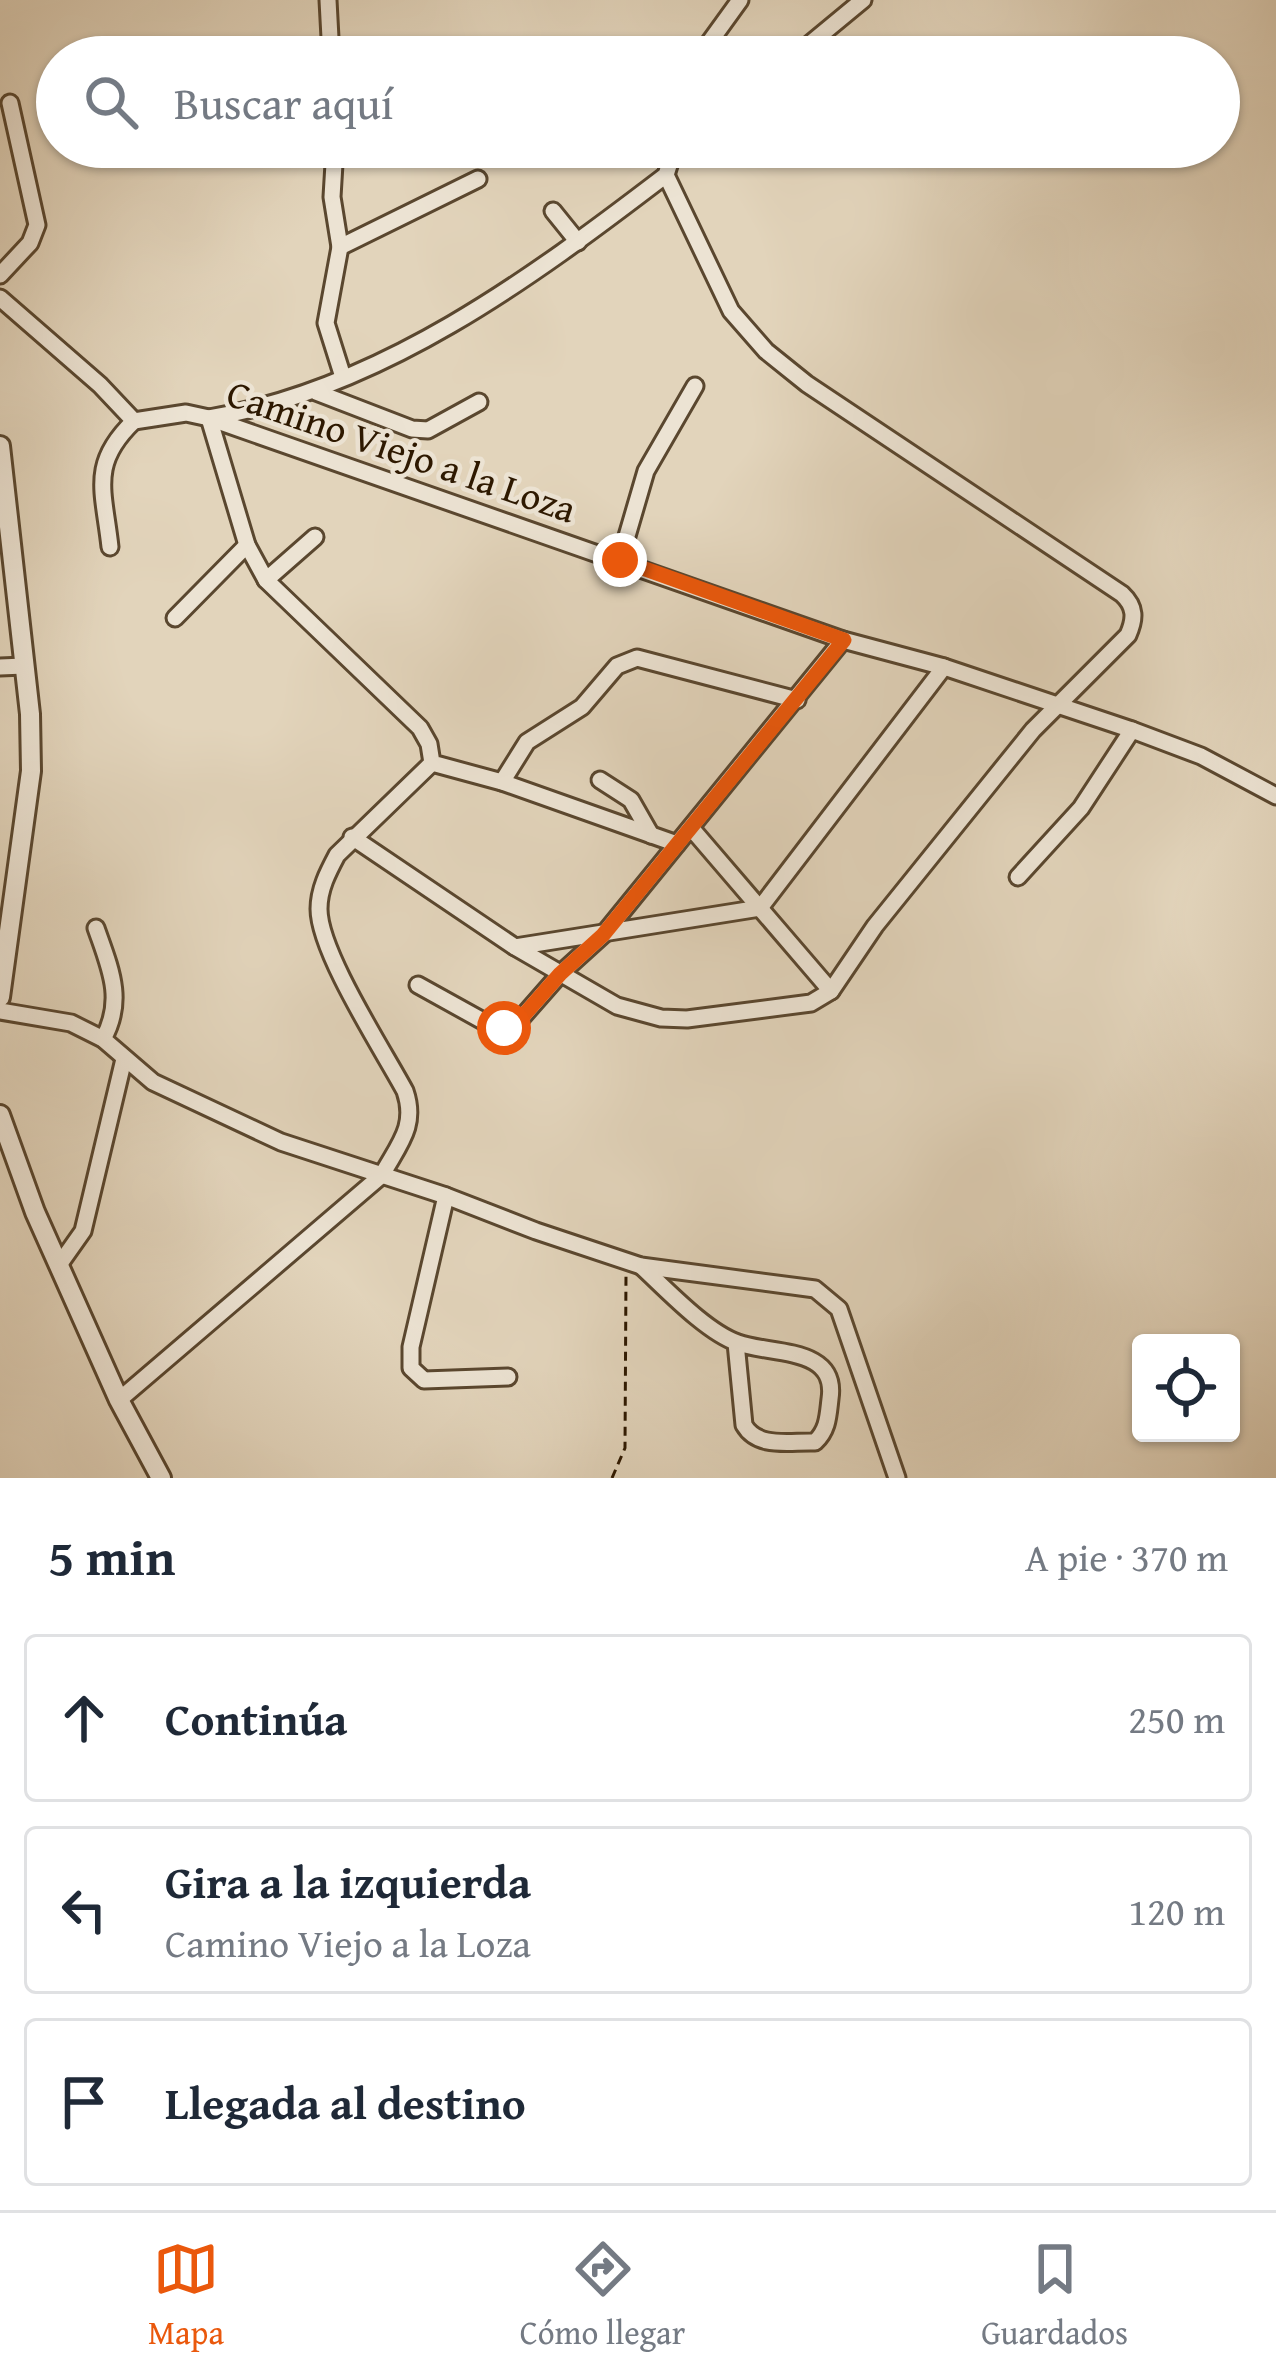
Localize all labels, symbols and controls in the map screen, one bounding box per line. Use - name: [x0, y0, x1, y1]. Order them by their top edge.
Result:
- search box: [36, 36, 1240, 168]
- icon: search: [78, 69, 144, 135]
- text: Buscar aquí: [174, 70, 393, 135]
- street label: Camino Viejo a la Loza: [220, 363, 585, 537]
- route end: [593, 533, 647, 587]
- route start: [477, 1001, 531, 1055]
- map controls: [1132, 1334, 1240, 1442]
- button: locate: [1132, 1334, 1240, 1442]
- text: 5 min: [48, 1519, 175, 1594]
- text: A pie · 370 m: [1025, 1528, 1228, 1585]
- icon: ahead: [51, 1685, 117, 1751]
- text: Continúa: [165, 1686, 347, 1751]
- text: 250 m: [1128, 1690, 1225, 1747]
- text: Gira a la izquierda: [165, 1849, 531, 1914]
- icon: left: [51, 1877, 117, 1943]
- text: 120 m: [1128, 1882, 1225, 1939]
- text: Camino Viejo a la Loza: [165, 1914, 531, 1971]
- icon: arrive: [51, 2069, 117, 2135]
- text: Llegada al destino: [165, 2070, 526, 2135]
- tab: Mapa: [148, 2236, 224, 2356]
- tab: Cómo llegar: [520, 2236, 685, 2356]
- tab: Guardados: [981, 2236, 1128, 2356]

